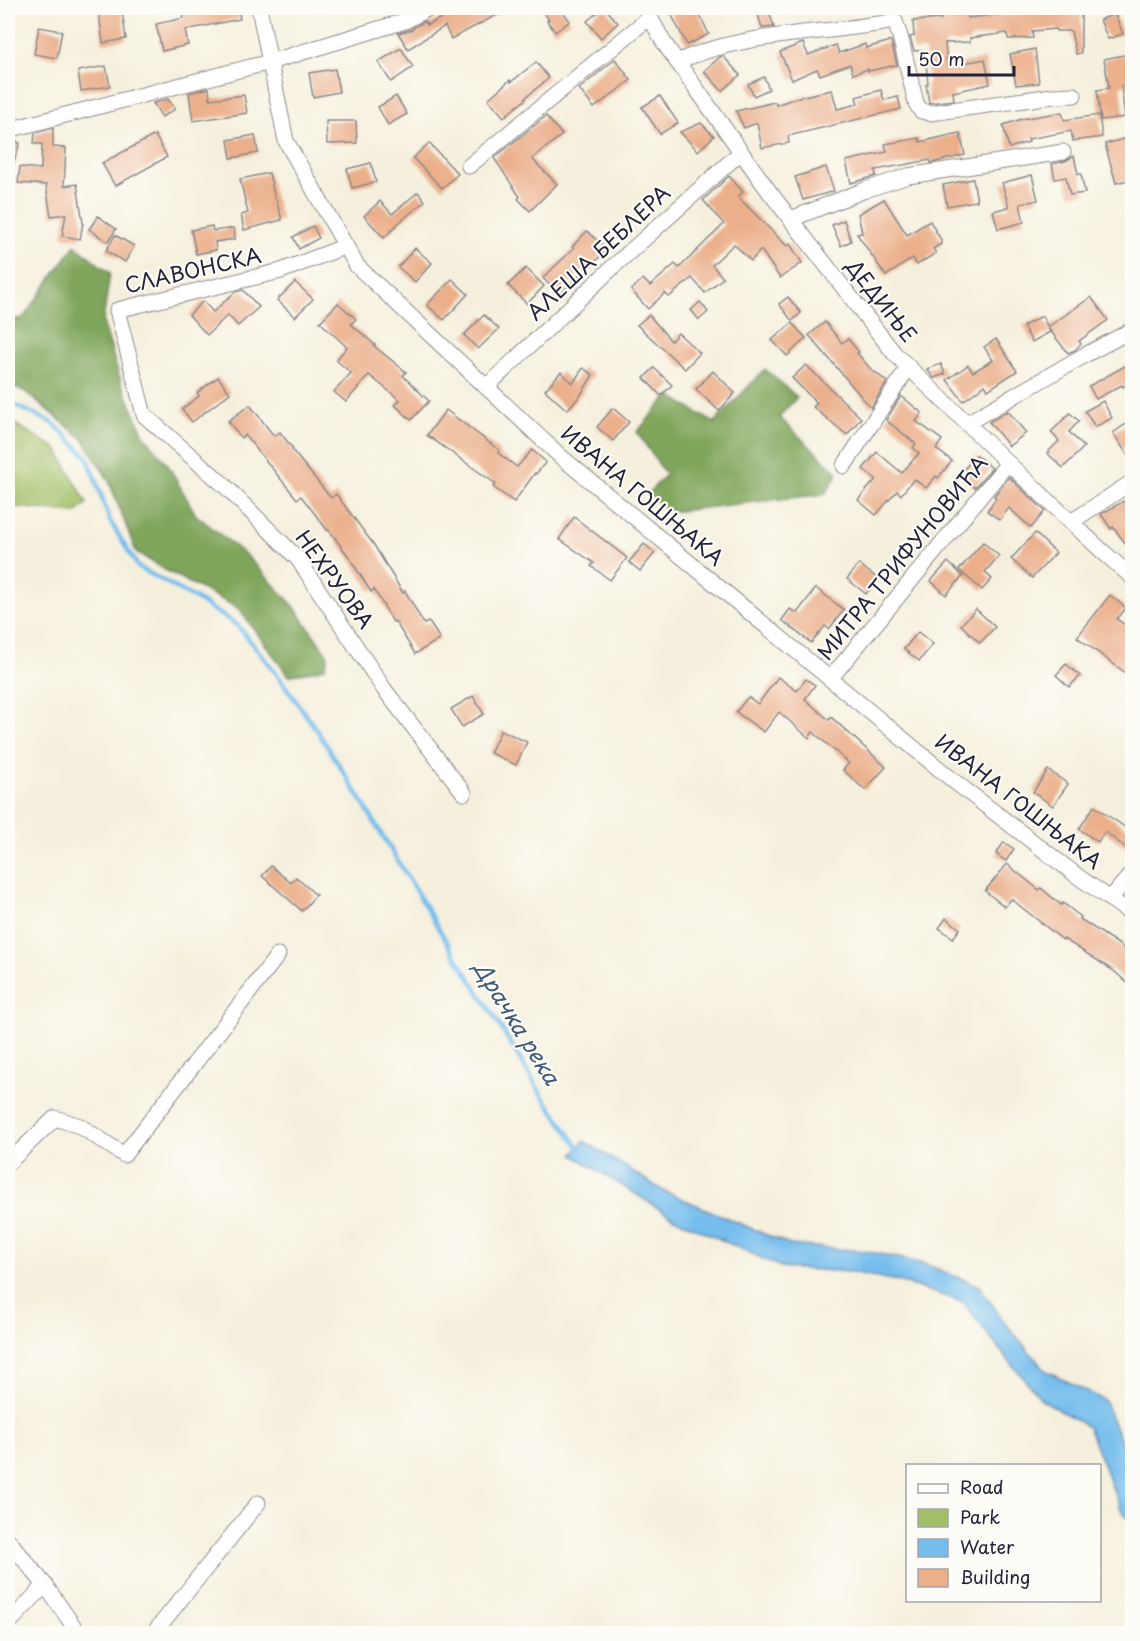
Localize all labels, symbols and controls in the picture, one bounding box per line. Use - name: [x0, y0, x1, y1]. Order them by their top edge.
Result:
- scale bar: [909, 39, 1014, 77]
- text: 50 m: [918, 45, 965, 72]
- street label: АЛЕША БЕБЛЕРА: [519, 176, 677, 327]
- street label: СЛАВОНСКА: [121, 238, 264, 300]
- street label: ДЕДИЊЕ: [839, 250, 926, 349]
- street label: ИВАНА ГОШЊАКА: [555, 417, 732, 572]
- street label: МИТРА ТРИФУНОВИЋА: [809, 447, 994, 666]
- street label: НЕХРУОВА: [289, 523, 382, 635]
- street label: ИВАНА ГОШЊАКА: [929, 725, 1110, 876]
- water label: Драчка река: [466, 952, 570, 1091]
- legend: [906, 1464, 1101, 1602]
- text: Road: [960, 1473, 1004, 1500]
- text: Park: [960, 1503, 1000, 1530]
- text: Water: [960, 1533, 1015, 1560]
- text: Building: [960, 1563, 1030, 1590]

